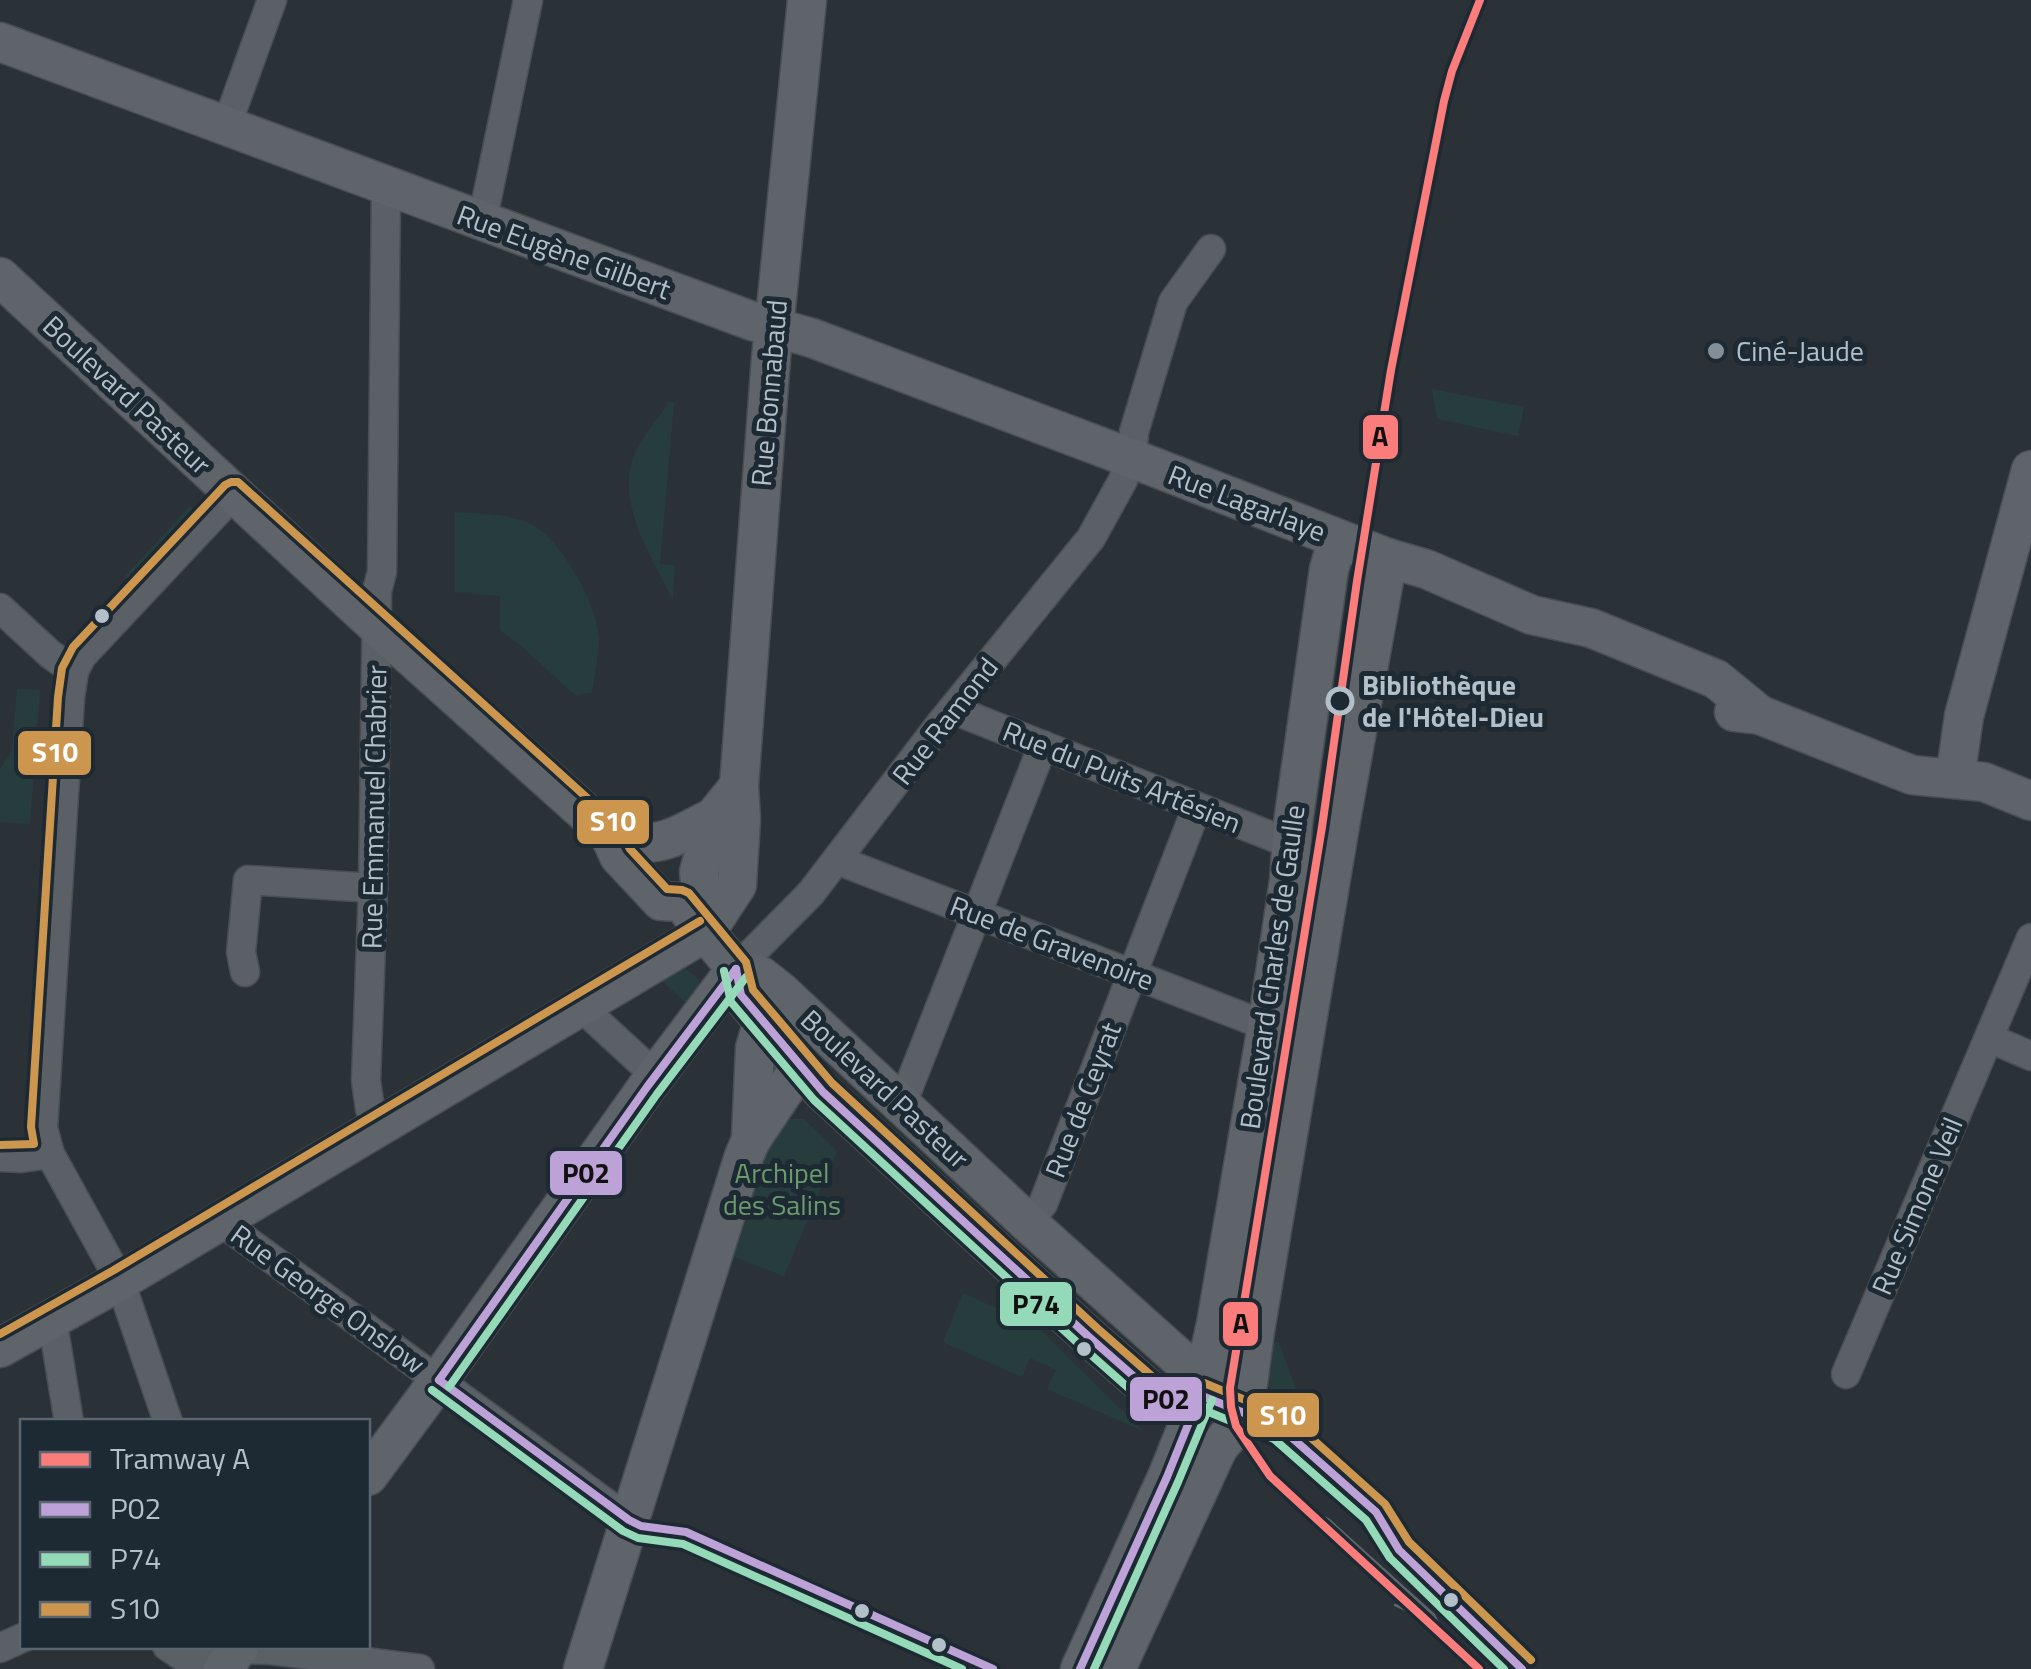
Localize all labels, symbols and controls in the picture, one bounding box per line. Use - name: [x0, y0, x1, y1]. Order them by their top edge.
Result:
- street label: Rue Eugène Gilbert: [451, 193, 677, 310]
- street label: Rue Bonnabaud: [739, 298, 798, 488]
- street label: Boulevard Pasteur: [33, 305, 222, 485]
- place label: Ciné-Jaude: [1736, 329, 1864, 372]
- marker: Ciné-Jaude: [1705, 340, 1727, 362]
- line badge: A: [1361, 413, 1400, 461]
- text: A: [1372, 414, 1389, 457]
- street label: Rue Lagarlaye: [1162, 453, 1332, 552]
- unlabelled marker: [92, 606, 112, 626]
- street label: Rue Ramond: [881, 648, 1008, 794]
- place label: Bibliothèque de l'Hôtel-Dieu: [1362, 663, 1544, 738]
- street label: Rue Emmanuel Chabrier: [350, 664, 397, 949]
- marker: Bibliothèque de l'Hôtel-Dieu: [1327, 688, 1353, 714]
- street label: Rue du Puits Artésien: [997, 709, 1248, 844]
- line badge: S10: [16, 729, 93, 777]
- text: S10: [32, 730, 79, 773]
- line badge: S10: [575, 798, 651, 846]
- text: S10: [590, 799, 637, 842]
- street label: Boulevard Charles de Gaulle: [1227, 802, 1316, 1132]
- street label: Rue de Gravenoire: [944, 884, 1160, 1001]
- street label: Boulevard Pasteur: [791, 999, 980, 1179]
- street label: Rue de Ceyrat: [1033, 1016, 1132, 1184]
- street label: Rue Simone Veil: [1860, 1110, 1973, 1301]
- line badge: P02: [548, 1149, 624, 1197]
- text: P02: [562, 1151, 610, 1194]
- park label: Archipel des Salins: [723, 1151, 841, 1226]
- street label: Rue George Onslow: [222, 1213, 435, 1384]
- line badge: P74: [998, 1280, 1074, 1328]
- text: P74: [1012, 1282, 1060, 1325]
- line badge: A: [1221, 1300, 1260, 1348]
- text: A: [1233, 1301, 1250, 1344]
- unlabelled marker: [1074, 1339, 1094, 1359]
- line badge: P02: [1128, 1375, 1204, 1423]
- text: P02: [1142, 1377, 1190, 1420]
- line badge: S10: [1245, 1391, 1321, 1439]
- text: S10: [1260, 1393, 1307, 1436]
- legend: [20, 1419, 370, 1649]
- text: Tramway A: [110, 1435, 250, 1481]
- text: P02: [110, 1485, 161, 1531]
- text: P74: [110, 1535, 161, 1581]
- text: S10: [110, 1585, 160, 1631]
- unlabelled marker: [1441, 1590, 1461, 1610]
- unlabelled marker: [852, 1601, 872, 1621]
- unlabelled marker: [929, 1635, 949, 1655]

